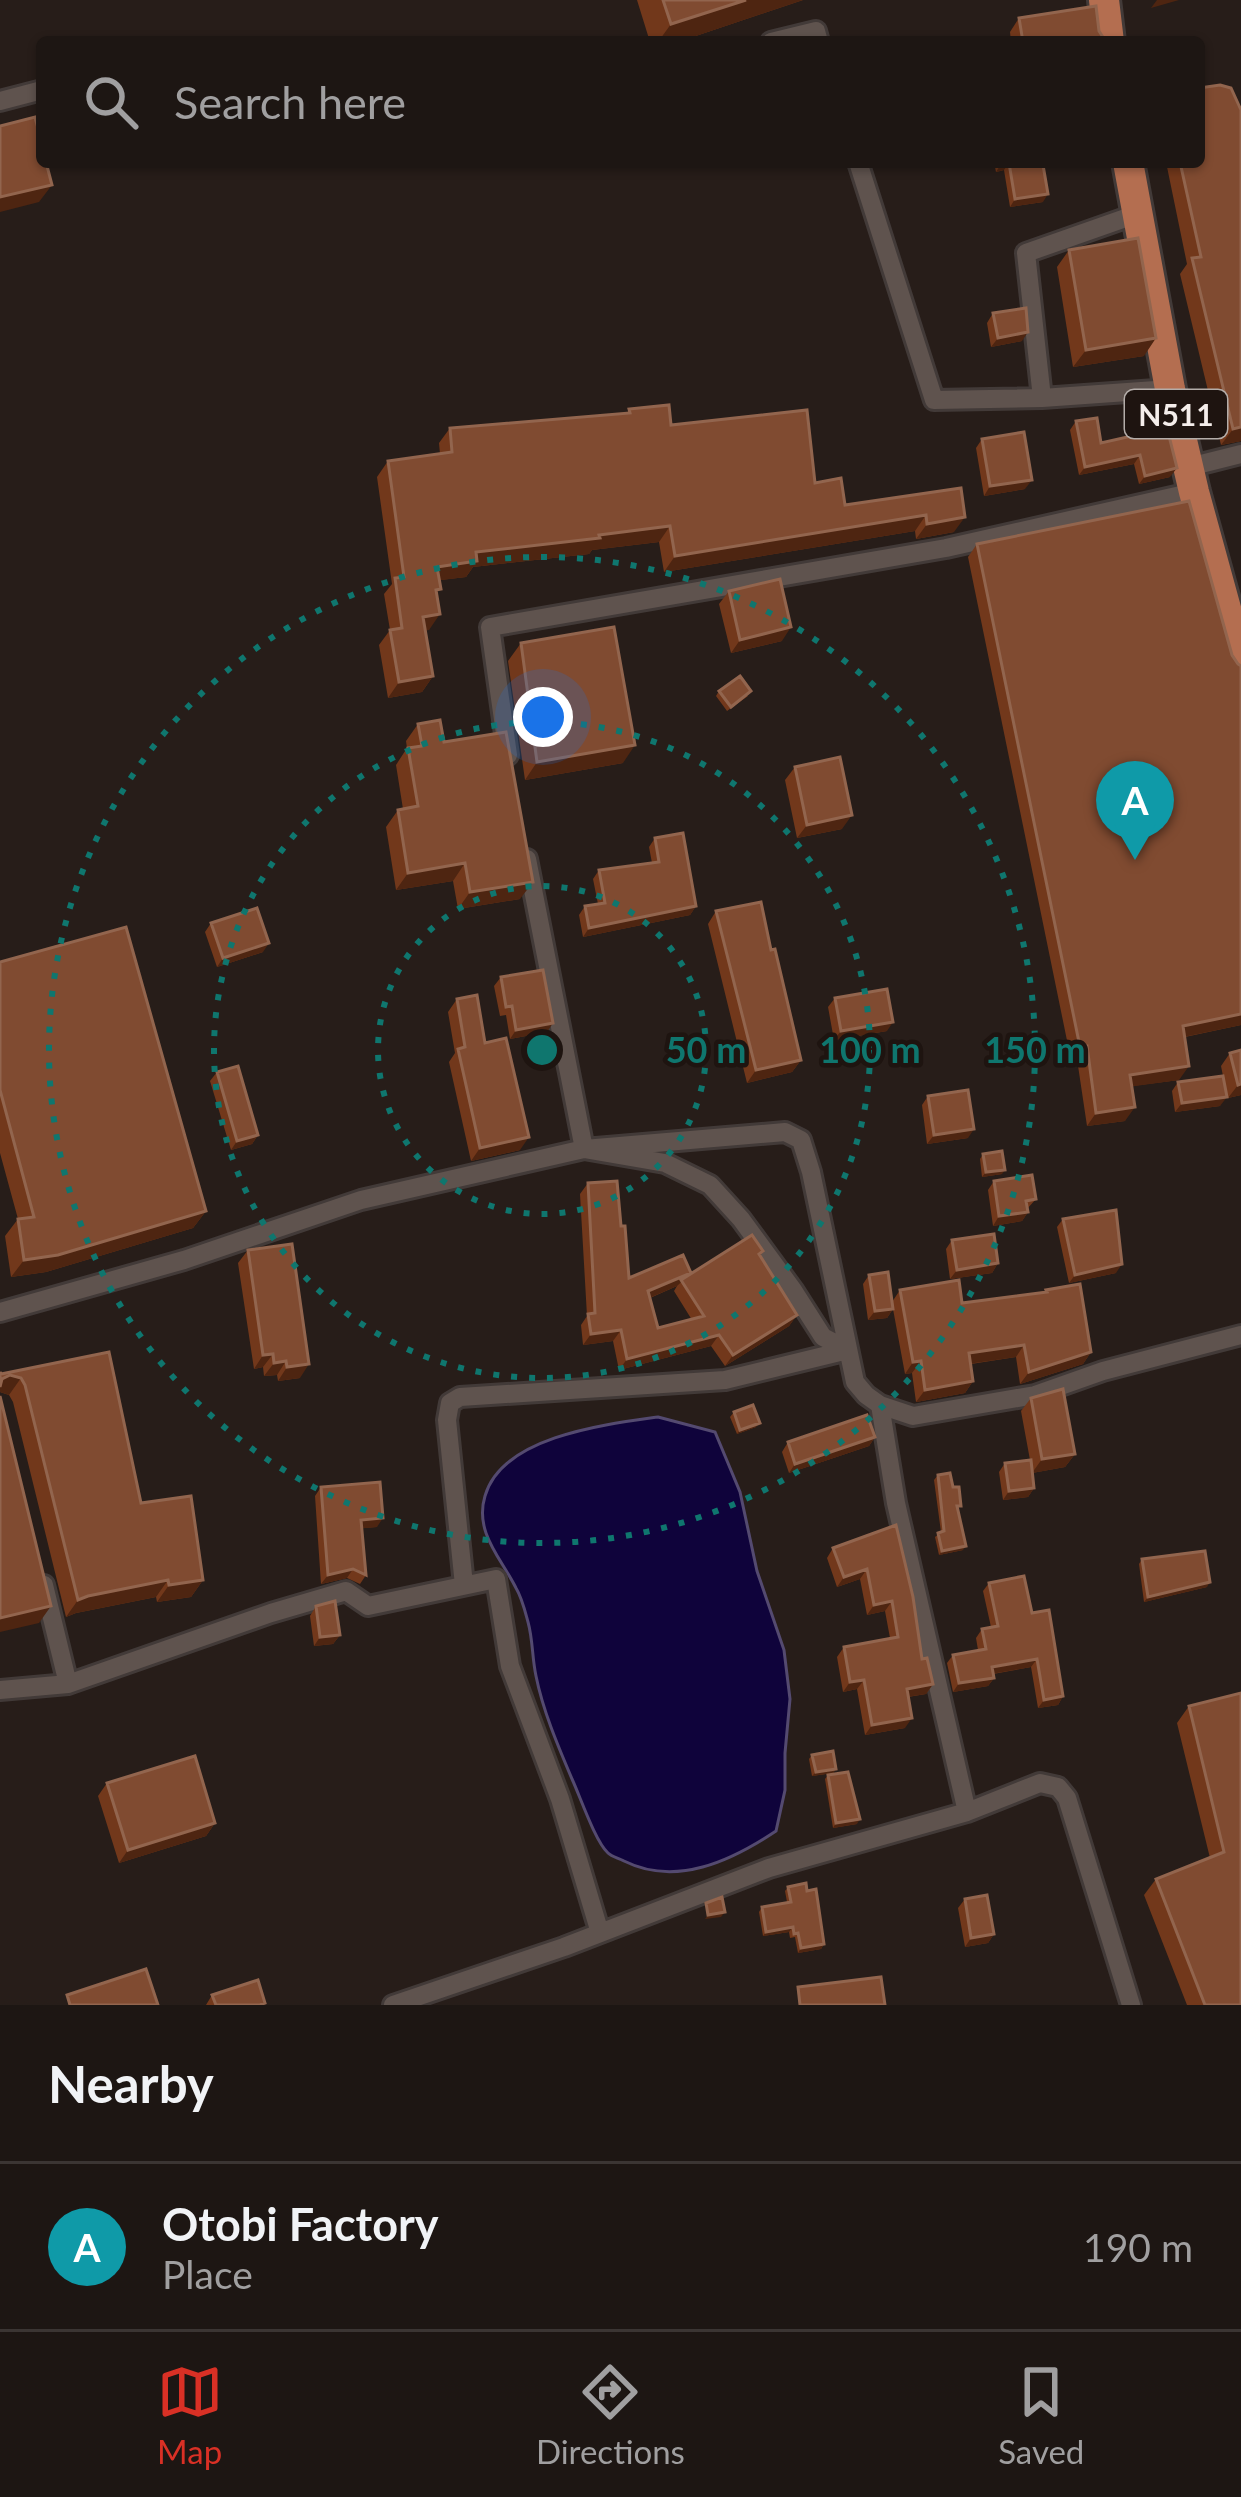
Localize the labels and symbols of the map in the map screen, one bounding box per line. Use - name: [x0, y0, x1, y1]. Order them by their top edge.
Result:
- road number: N511: [1125, 390, 1227, 438]
- your location: [513, 687, 573, 747]
- pin: A: [1096, 761, 1174, 860]
- text: 50 m: [666, 1027, 746, 1071]
- text: 100 m: [819, 1027, 921, 1071]
- text: 150 m: [984, 1027, 1086, 1071]
- centre of rings: [521, 1029, 563, 1071]

